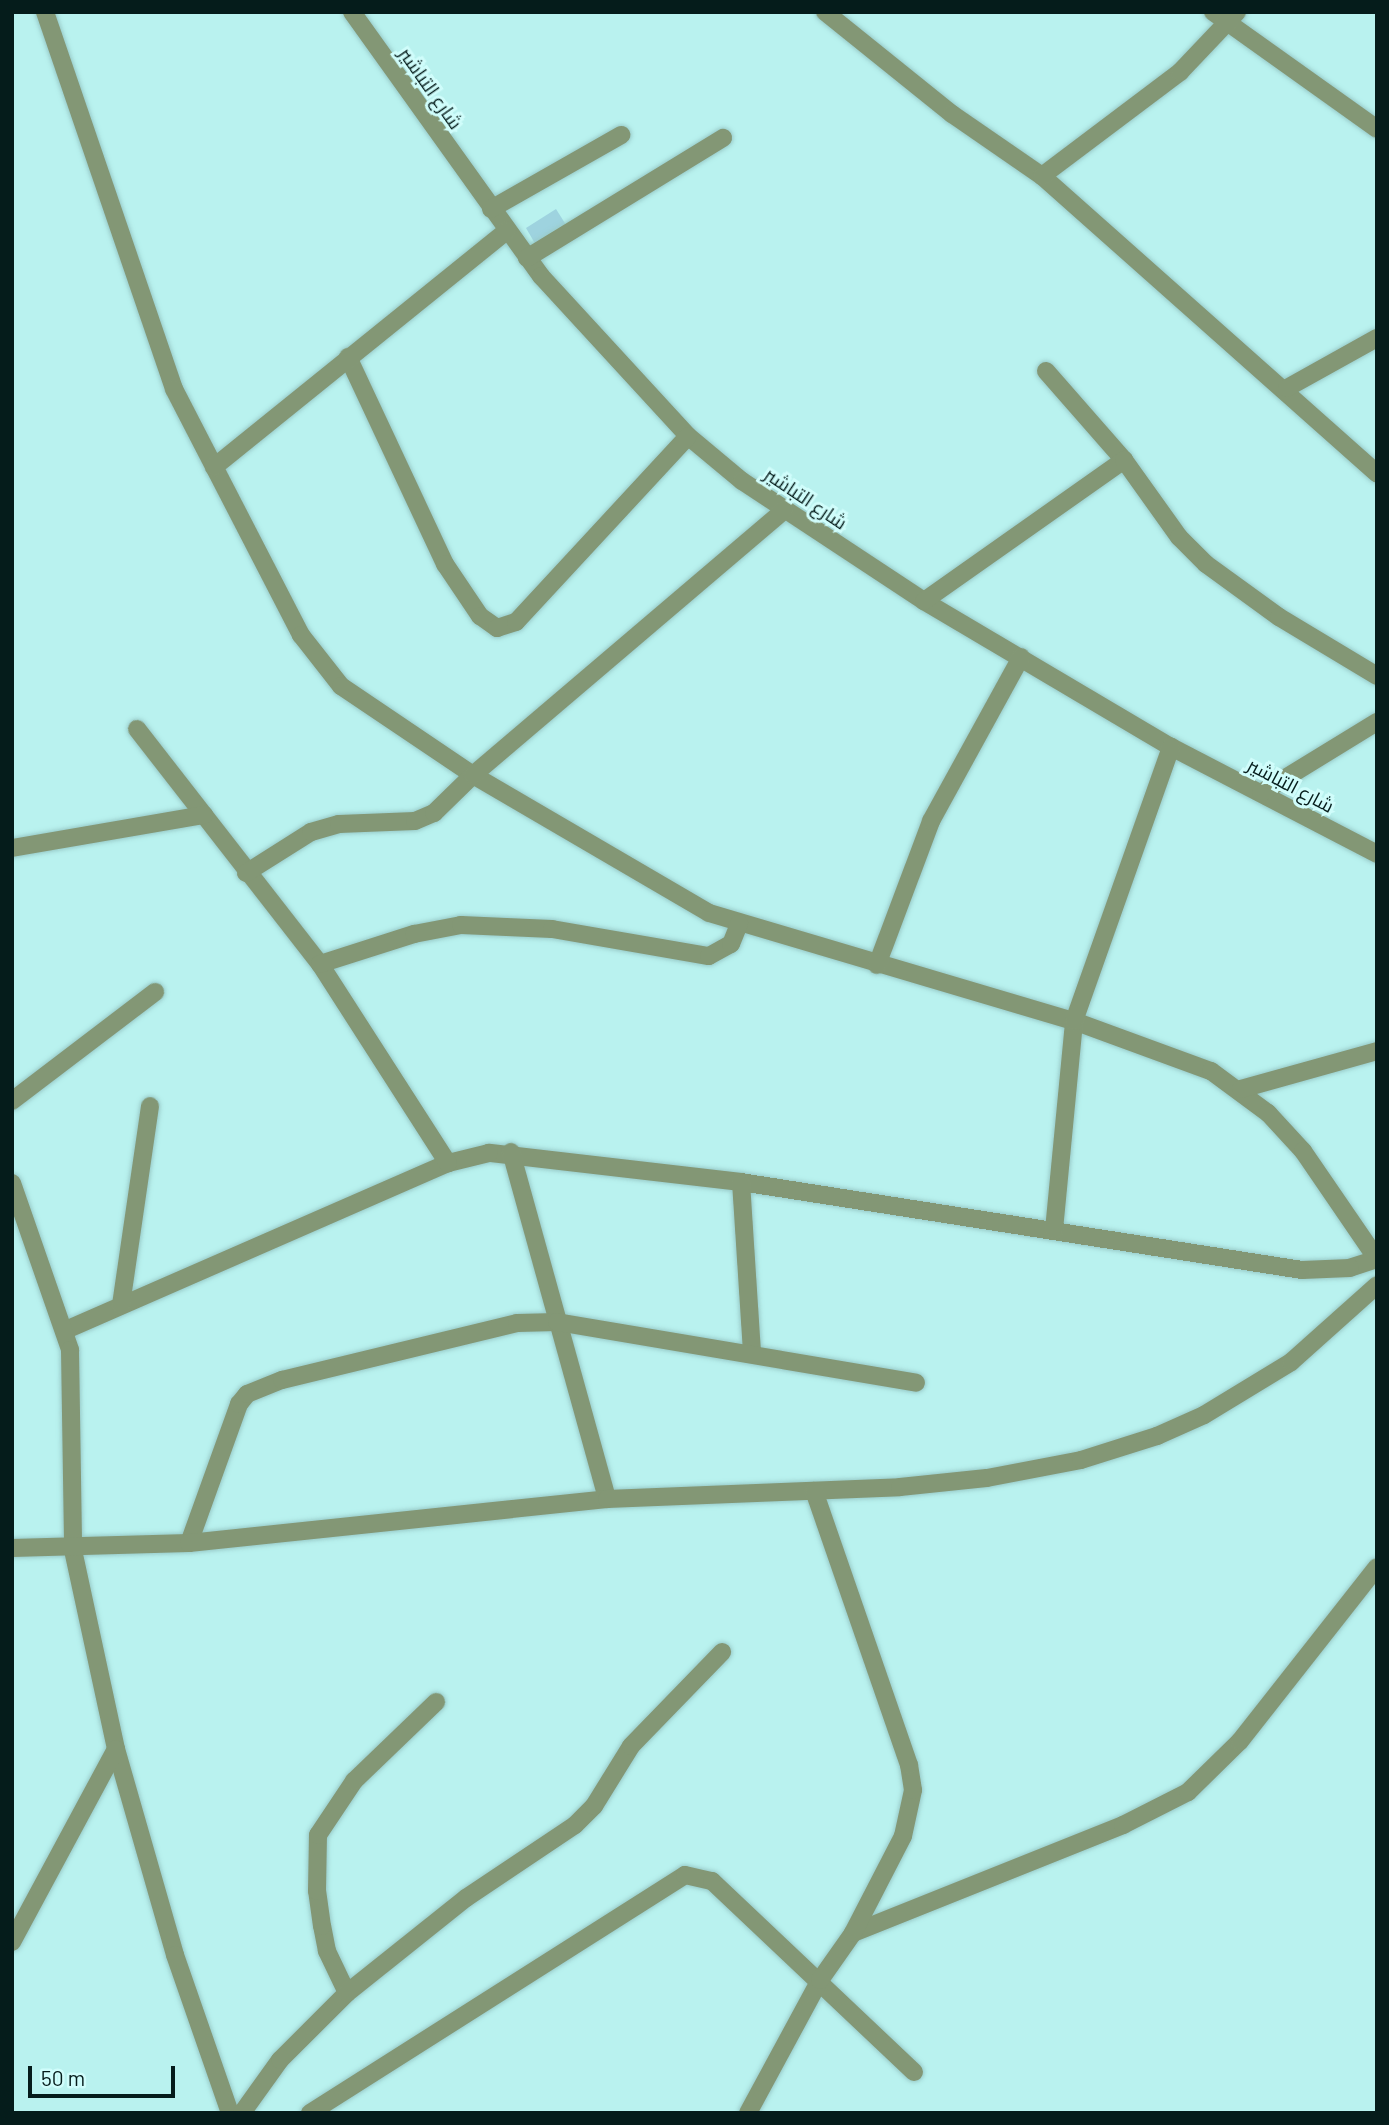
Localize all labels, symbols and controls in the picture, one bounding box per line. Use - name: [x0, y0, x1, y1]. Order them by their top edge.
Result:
- street label: شارع التباشير: [394, 43, 468, 133]
- street label: شارع التباشير: [760, 462, 852, 534]
- street label: شارع التباشير: [1244, 753, 1338, 817]
- scale bar: [32, 2052, 178, 2096]
- text: 50 m: [41, 2065, 85, 2090]

